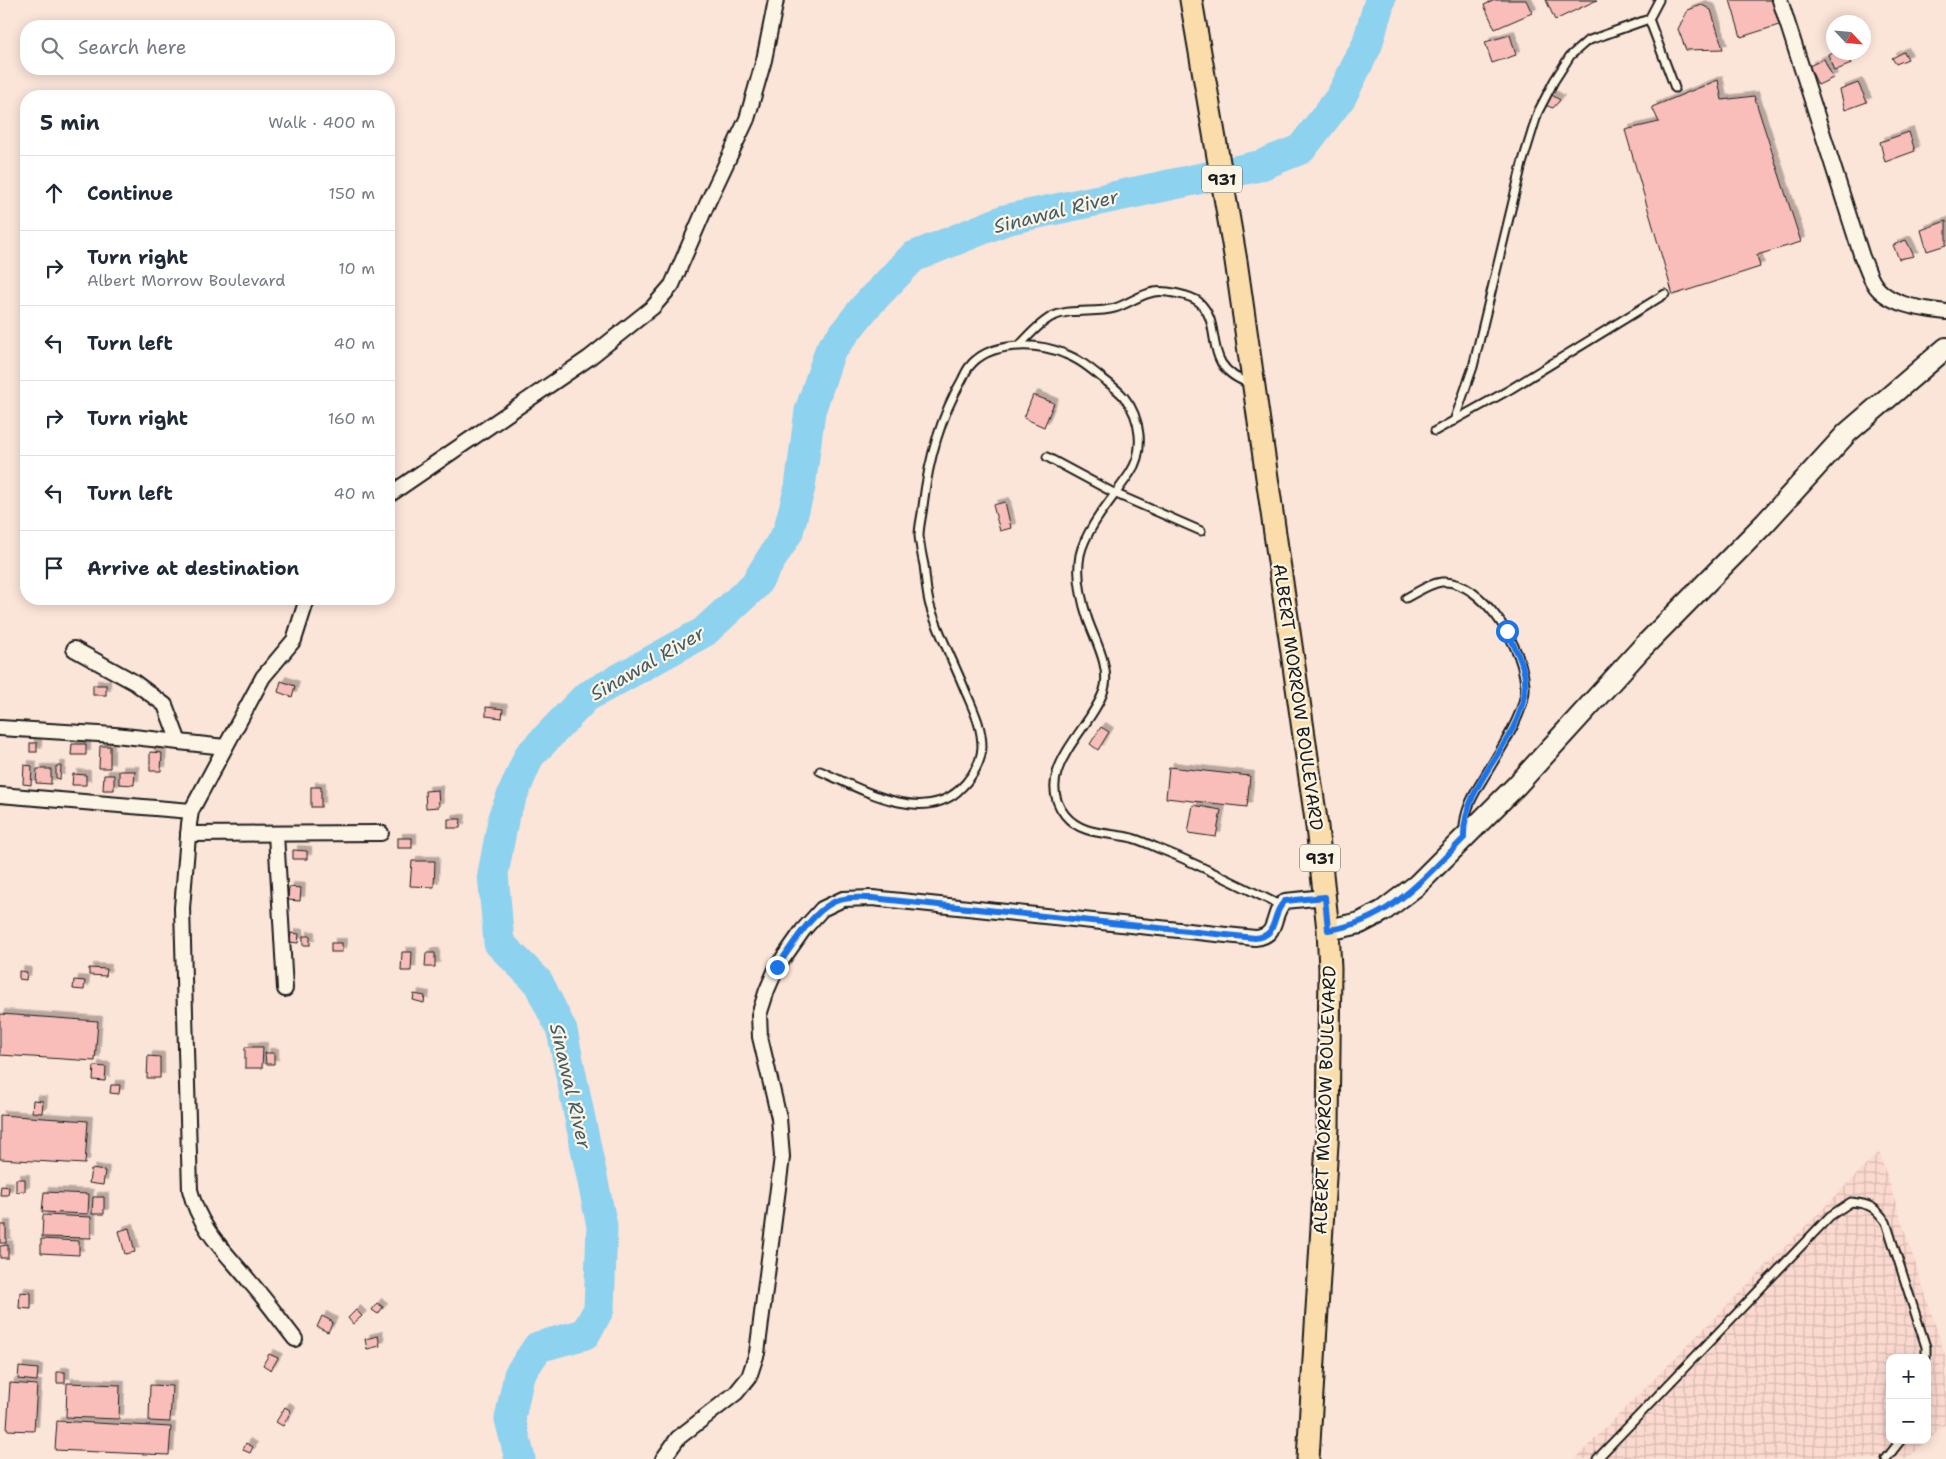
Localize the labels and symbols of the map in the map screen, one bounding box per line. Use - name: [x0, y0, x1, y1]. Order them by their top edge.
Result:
- north arrow: [1826, 15, 1871, 60]
- road number: 931: [1202, 165, 1242, 192]
- water label: Sinawal River: [991, 184, 1122, 239]
- street label: ALBERT MORROW BOULEVARD: [1267, 562, 1329, 832]
- water label: Sinawal River: [586, 620, 710, 706]
- route start: [1496, 620, 1519, 643]
- road number: 931: [1300, 844, 1340, 871]
- route end: [766, 956, 789, 979]
- street label: ALBERT MORROW BOULEVARD: [1308, 965, 1342, 1235]
- water label: Sinawal River: [544, 1021, 597, 1152]

